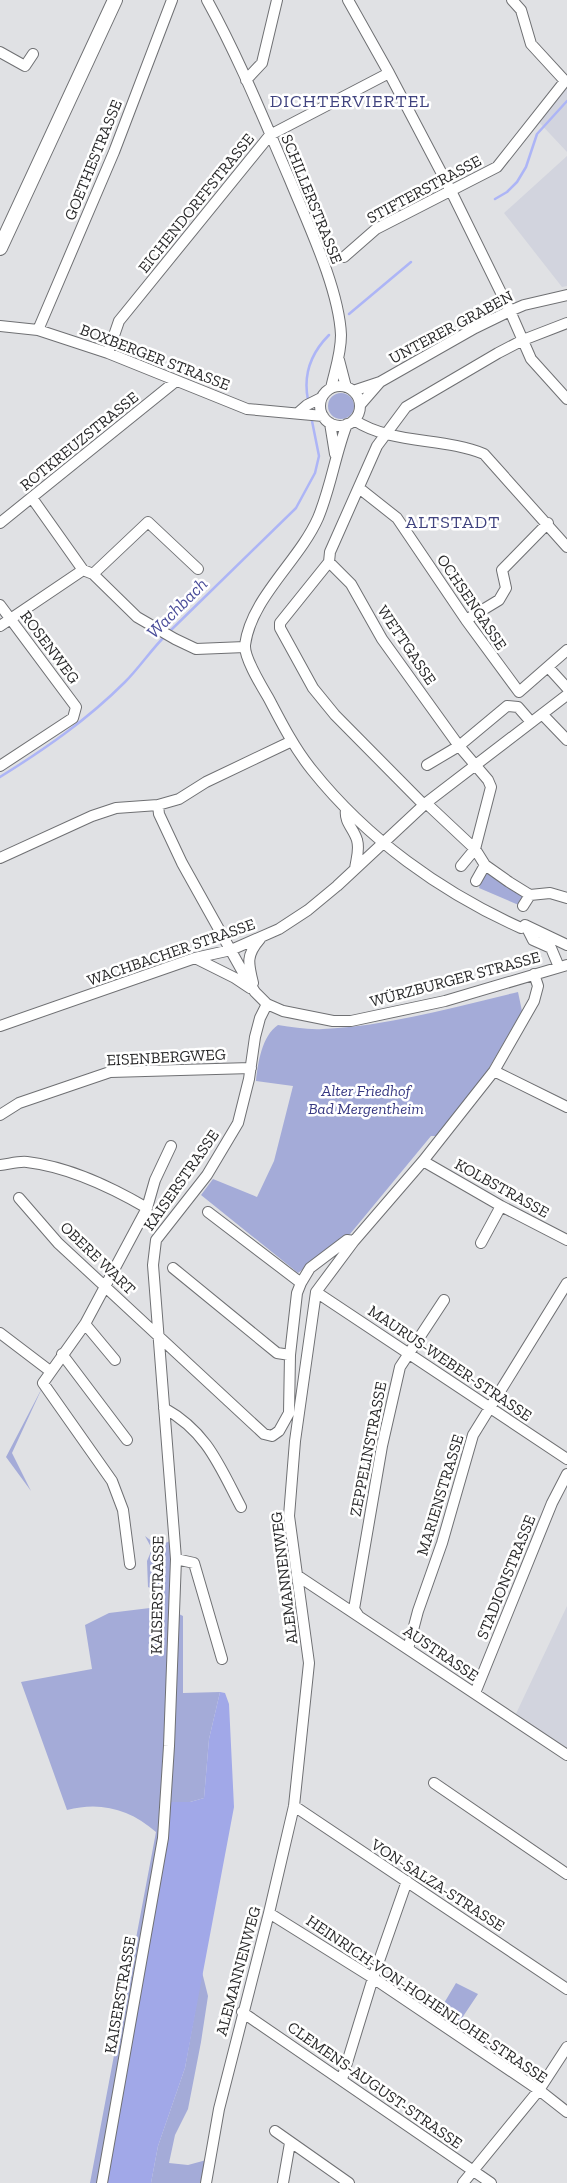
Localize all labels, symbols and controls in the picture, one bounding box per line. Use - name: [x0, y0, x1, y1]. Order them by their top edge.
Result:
- district label: DICHTERVIERTEL: [270, 90, 430, 112]
- street label: GOETHESTRASSE: [60, 97, 126, 223]
- street label: EICHENDORFFSTRASSE: [134, 130, 258, 276]
- street label: SCHILLERSTRASSE: [277, 131, 347, 267]
- street label: STIFTERSTRASSE: [364, 151, 484, 227]
- street label: UNTERER GRABEN: [386, 286, 516, 368]
- street label: BOXBERGER STRASSE: [77, 320, 233, 394]
- street label: ROTKREUZSTRASSE: [16, 387, 142, 495]
- district label: ALTSTADT: [406, 511, 500, 533]
- street label: OCHSENGASSE: [433, 551, 511, 653]
- water label: Wachbach: [142, 573, 212, 643]
- street label: WETTGASSE: [373, 602, 441, 688]
- street label: ROSENWEG: [16, 607, 84, 687]
- street label: WACHBACHER STRASSE: [85, 914, 257, 990]
- street label: WÜRZBURGER STRASSE: [368, 947, 542, 1011]
- street label: EISENBERGWEG: [106, 1044, 226, 1070]
- park label: Alter Friedhof Bad Mergentheim: [308, 1081, 424, 1118]
- street label: KAISERSTRASSE: [139, 1126, 223, 1234]
- street label: KOLBSTRASSE: [452, 1154, 552, 1222]
- street label: OBERE WART: [57, 1217, 140, 1299]
- street label: MAURUS-WEBER-STRASSE: [364, 1301, 536, 1425]
- street label: ZEPPELINSTRASSE: [346, 1380, 390, 1518]
- street label: MARIENSTRASSE: [413, 1432, 467, 1558]
- street label: ALEMANNENWEG: [266, 1511, 302, 1645]
- street label: STADIONSTRASSE: [472, 1512, 540, 1642]
- street label: KAISERSTRASSE: [146, 1535, 168, 1655]
- street label: AUSTRASSE: [400, 1621, 482, 1685]
- street label: VON-SALZA-STRASSE: [367, 1834, 508, 1935]
- street label: ALEMANNENWEG: [212, 1904, 264, 2038]
- street label: HEINRICH-VON-HOHENLOHE-STRASSE: [303, 1911, 551, 2087]
- street label: KAISERSTRASSE: [100, 1935, 140, 2055]
- street label: CLEMENS-AUGUST-STRASSE: [284, 2017, 466, 2153]

